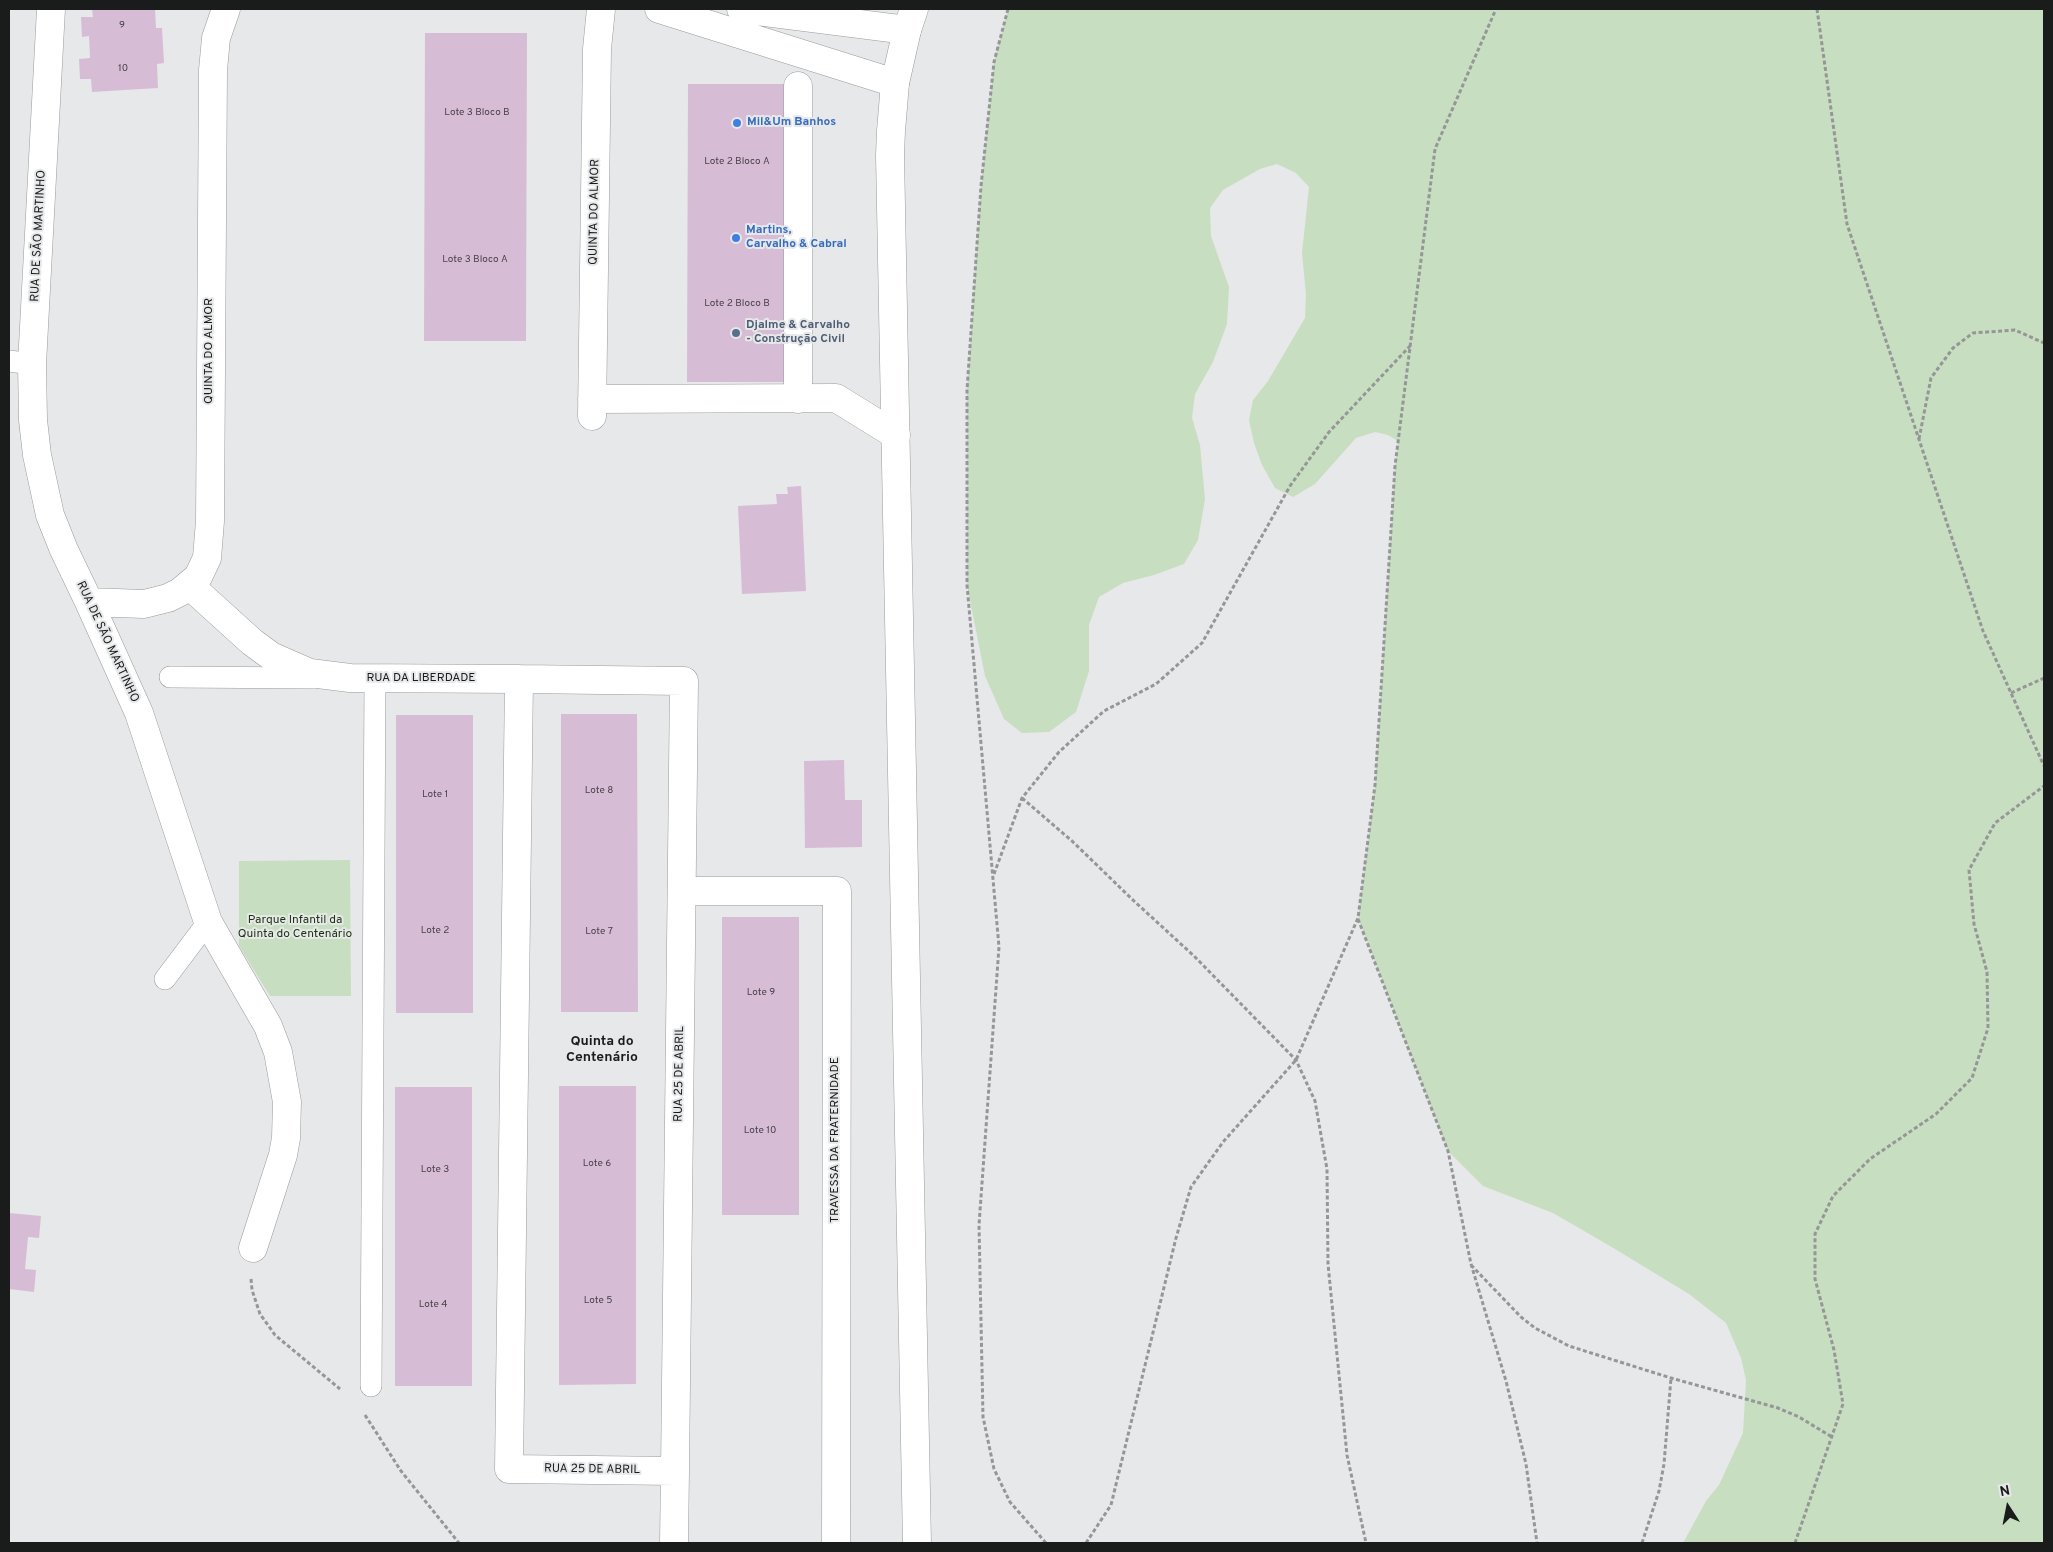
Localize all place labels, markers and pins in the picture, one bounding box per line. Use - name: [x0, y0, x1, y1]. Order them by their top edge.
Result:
- place label: Mil&Um Banhos: [747, 116, 836, 130]
- marker: Mil&Um Banhos: [731, 117, 743, 129]
- place label: Martins, Carvalho & Cabral: [746, 224, 847, 252]
- marker: Martins, Carvalho & Cabral: [730, 232, 742, 244]
- place label: Djalme & Carvalho - Construção Civil: [746, 319, 850, 347]
- marker: Djalme & Carvalho - Construção Civil: [730, 327, 742, 339]

